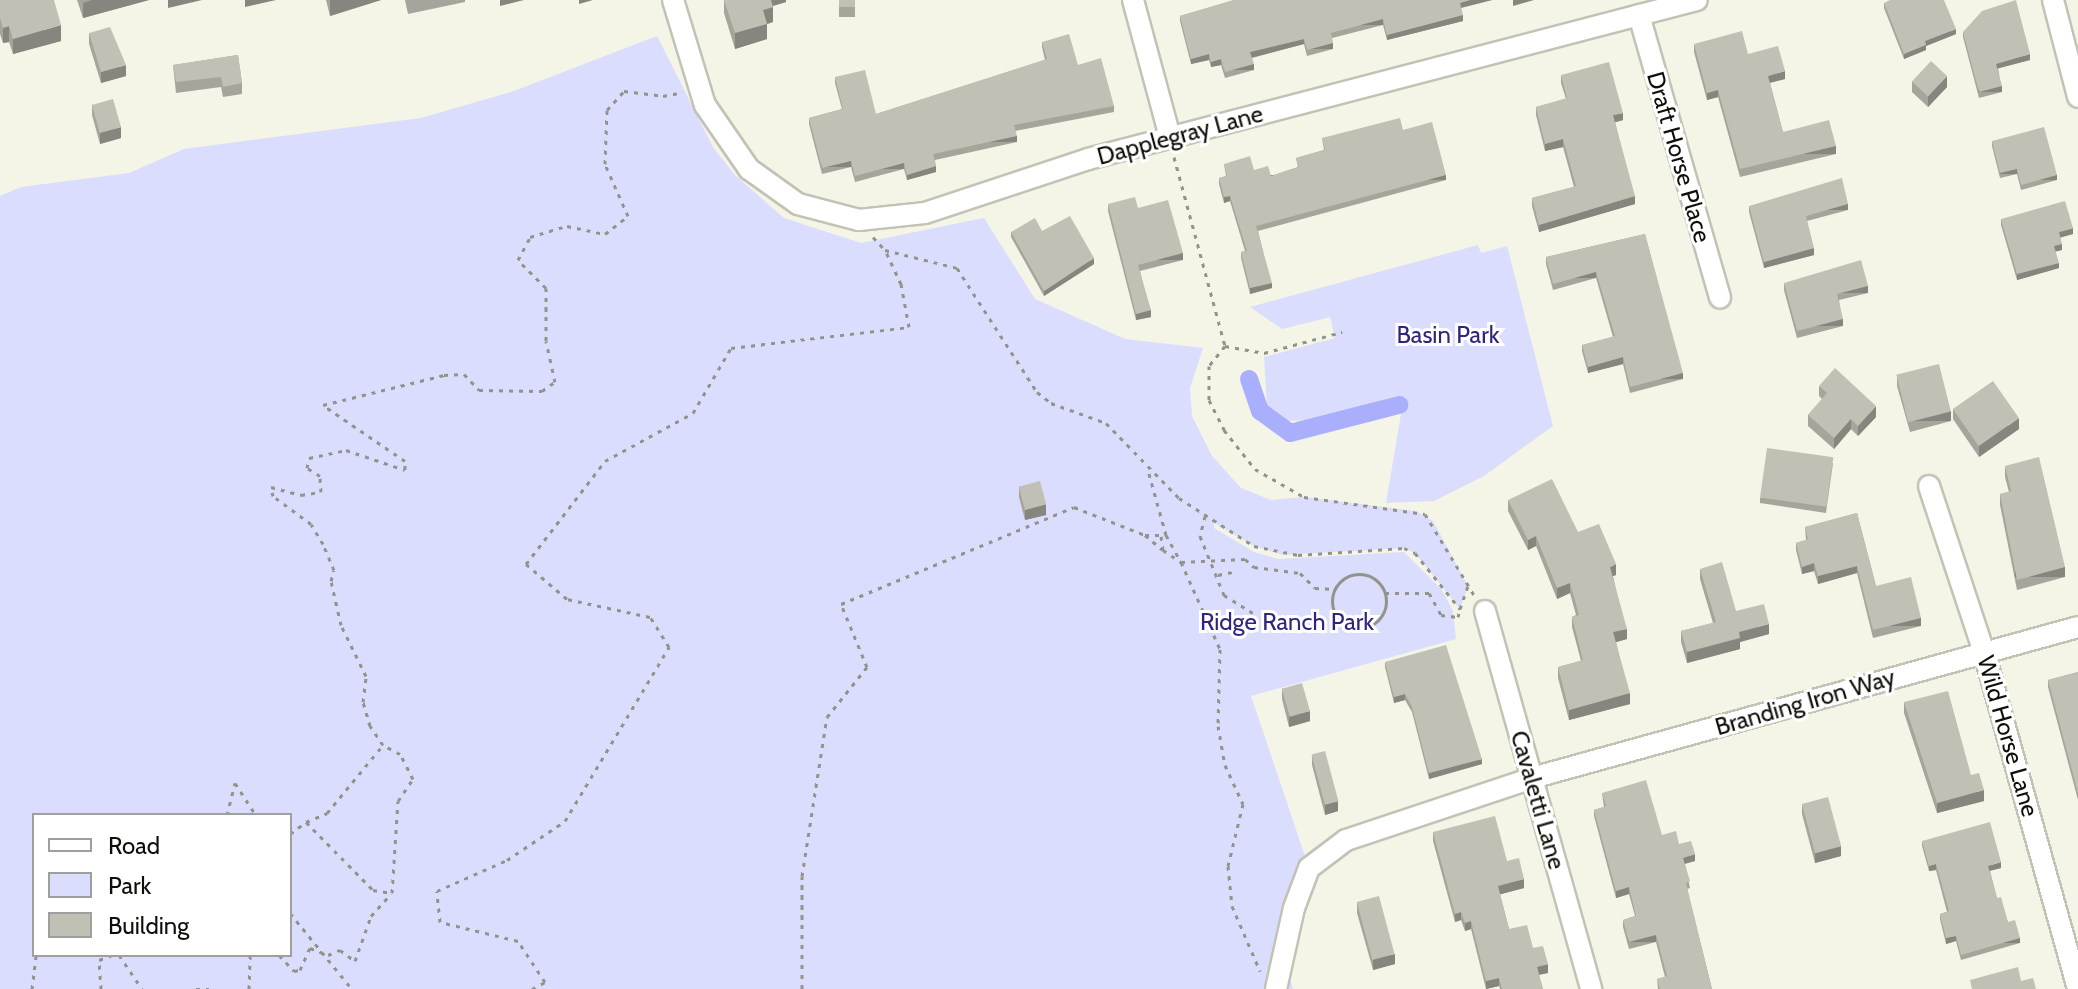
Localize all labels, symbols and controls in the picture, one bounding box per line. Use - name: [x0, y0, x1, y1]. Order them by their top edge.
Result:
- street label: Draft Horse Place: [1641, 68, 1717, 246]
- street label: Dapplegray Lane: [1094, 99, 1266, 171]
- park label: Basin Park: [1397, 321, 1499, 349]
- park label: Ridge Ranch Park: [1200, 608, 1374, 636]
- street label: Wild Horse Lane: [1971, 652, 2045, 820]
- street label: Branding Iron Way: [1712, 663, 1898, 741]
- street label: Cavaletti Lane: [1504, 727, 1572, 873]
- legend: [32, 813, 292, 957]
- text: Road: [108, 831, 160, 860]
- text: Park: [108, 871, 151, 900]
- text: Building: [108, 911, 189, 940]

